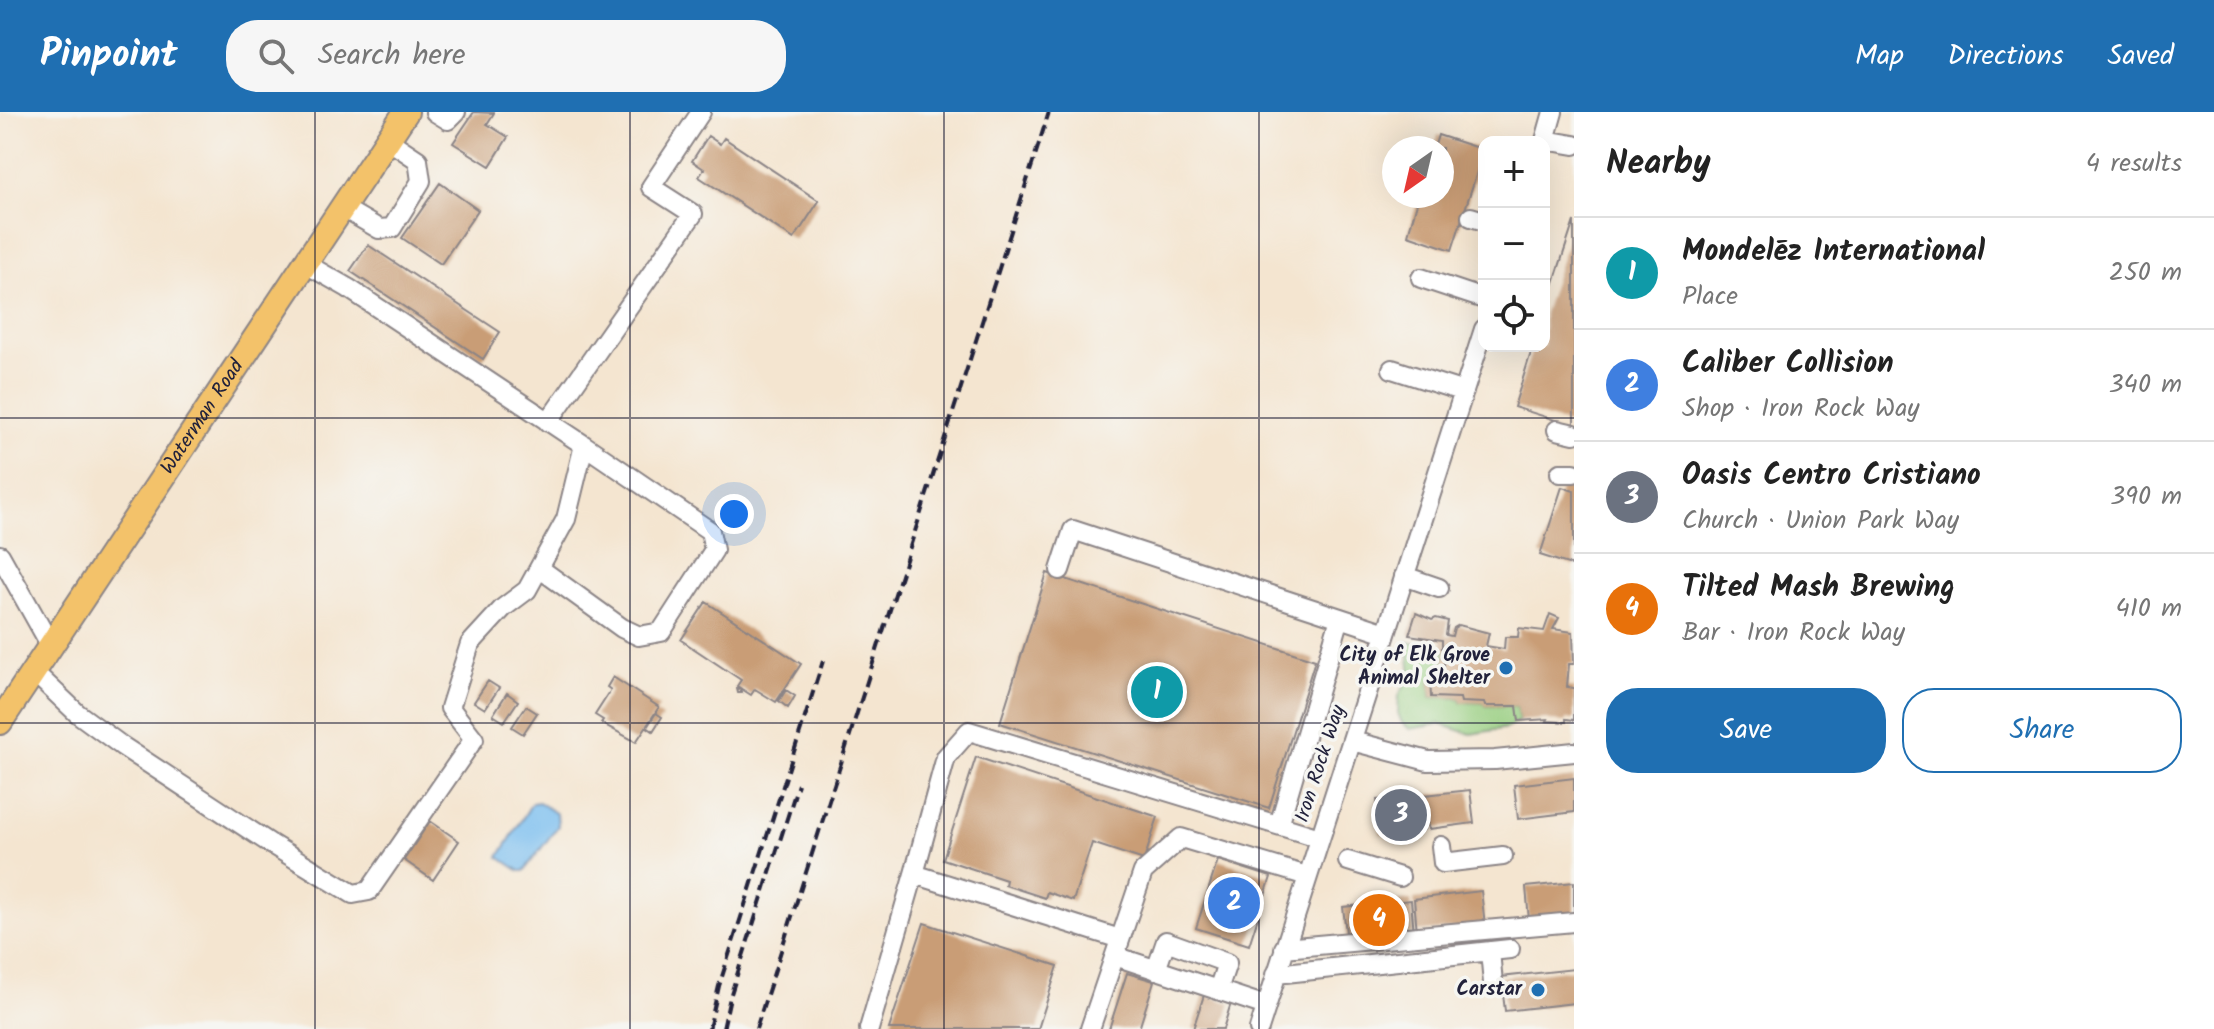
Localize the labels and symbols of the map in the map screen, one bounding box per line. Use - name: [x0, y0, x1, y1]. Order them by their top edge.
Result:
- north arrow: [1382, 136, 1454, 208]
- street label: Waterman Road: [153, 352, 253, 481]
- your location: [714, 494, 754, 534]
- place label: City of Elk Grove Animal Shelter: [1339, 640, 1491, 695]
- marker: City of Elk Grove Animal Shelter: [1497, 659, 1515, 677]
- pin: 1: [1131, 662, 1183, 722]
- street label: Iron Rock Way: [1287, 700, 1355, 827]
- pin: 3: [1375, 785, 1427, 845]
- pin: 2: [1208, 873, 1260, 933]
- pin: 4: [1353, 890, 1405, 950]
- place label: Carstar: [1456, 974, 1523, 1006]
- marker: Carstar: [1529, 981, 1547, 999]

